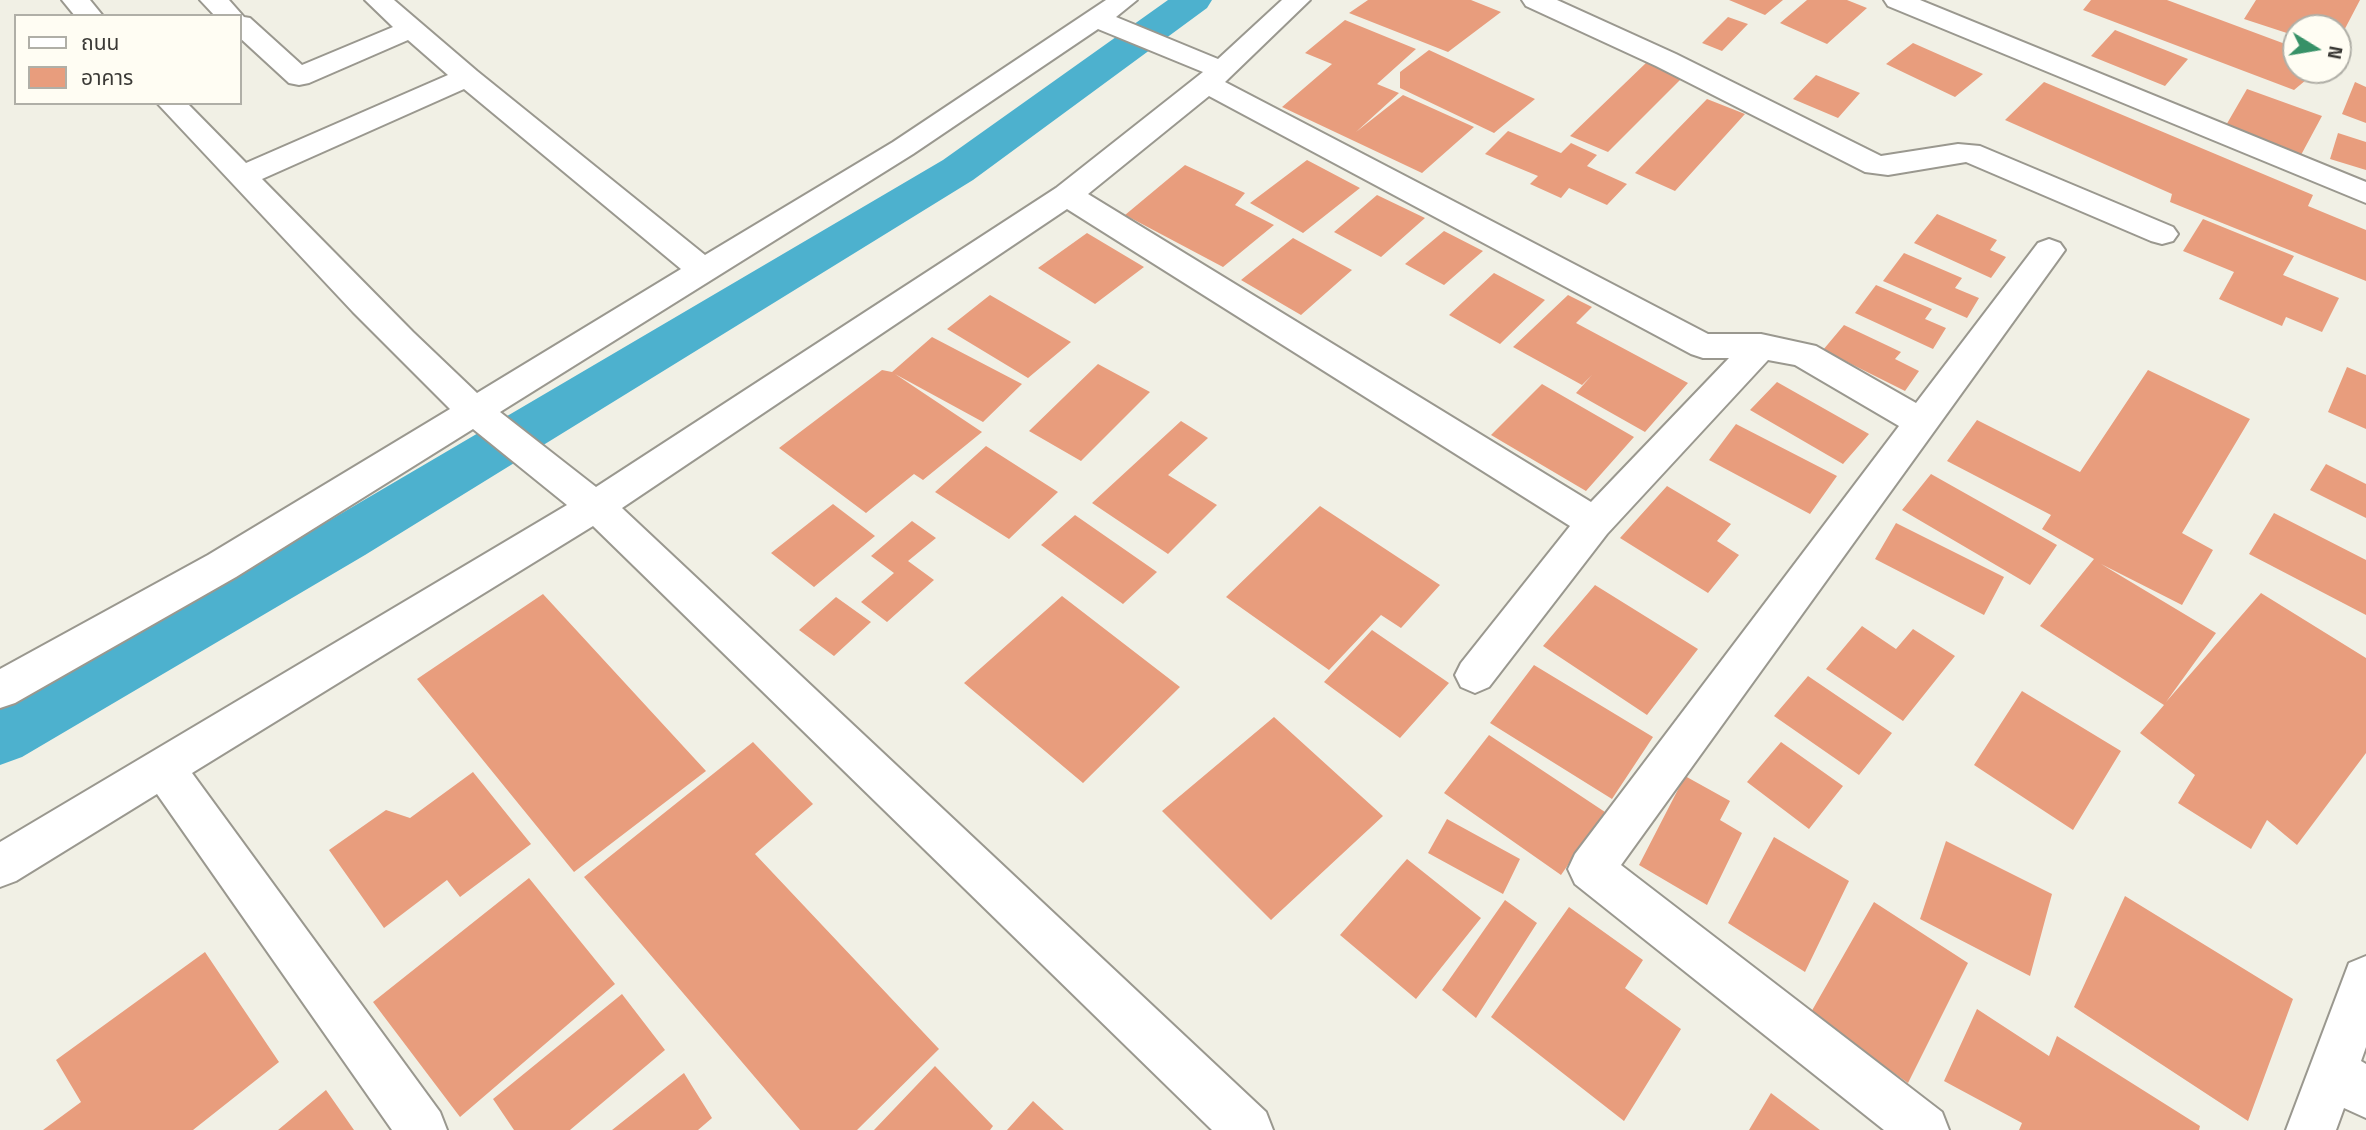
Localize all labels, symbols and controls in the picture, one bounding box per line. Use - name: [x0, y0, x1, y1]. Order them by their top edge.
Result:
- legend: [14, 14, 242, 105]
- north arrow: [2282, 14, 2352, 84]
- text: ถนน: [81, 26, 119, 58]
- text: N: [2321, 43, 2352, 62]
- text: อาคาร: [81, 61, 133, 93]

